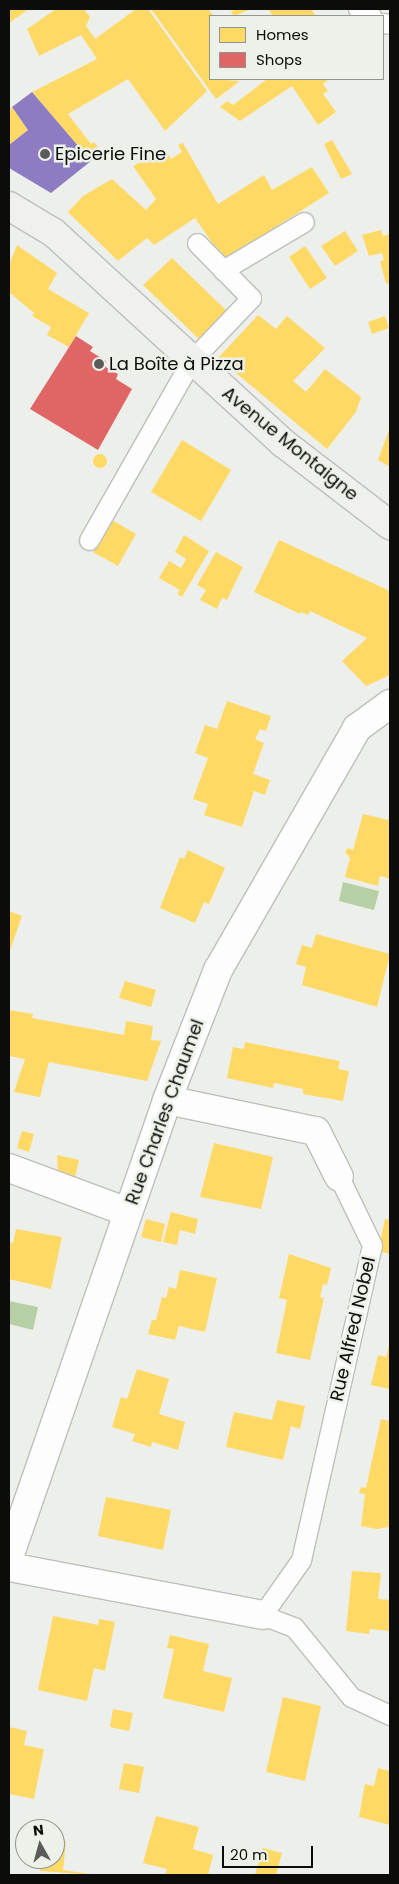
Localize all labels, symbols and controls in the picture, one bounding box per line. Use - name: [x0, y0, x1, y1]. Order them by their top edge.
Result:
- legend: [209, 15, 384, 80]
- text: Homes: [256, 24, 309, 45]
- text: Shops: [256, 49, 302, 70]
- place label: Epicerie Fine: [55, 143, 166, 165]
- marker: Epicerie Fine: [39, 148, 51, 160]
- place label: La Boîte à Pizza: [109, 353, 244, 375]
- marker: La Boîte à Pizza: [93, 358, 105, 370]
- street label: Avenue Montaigne: [218, 382, 362, 506]
- street label: Rue Charles Chaumel: [121, 1016, 209, 1208]
- street label: Rue Alfred Nobel: [326, 1255, 380, 1403]
- north arrow: [15, 1819, 65, 1869]
- text: N: [32, 1820, 45, 1841]
- scale bar: [224, 1836, 315, 1868]
- text: 20 m: [230, 1844, 268, 1865]

